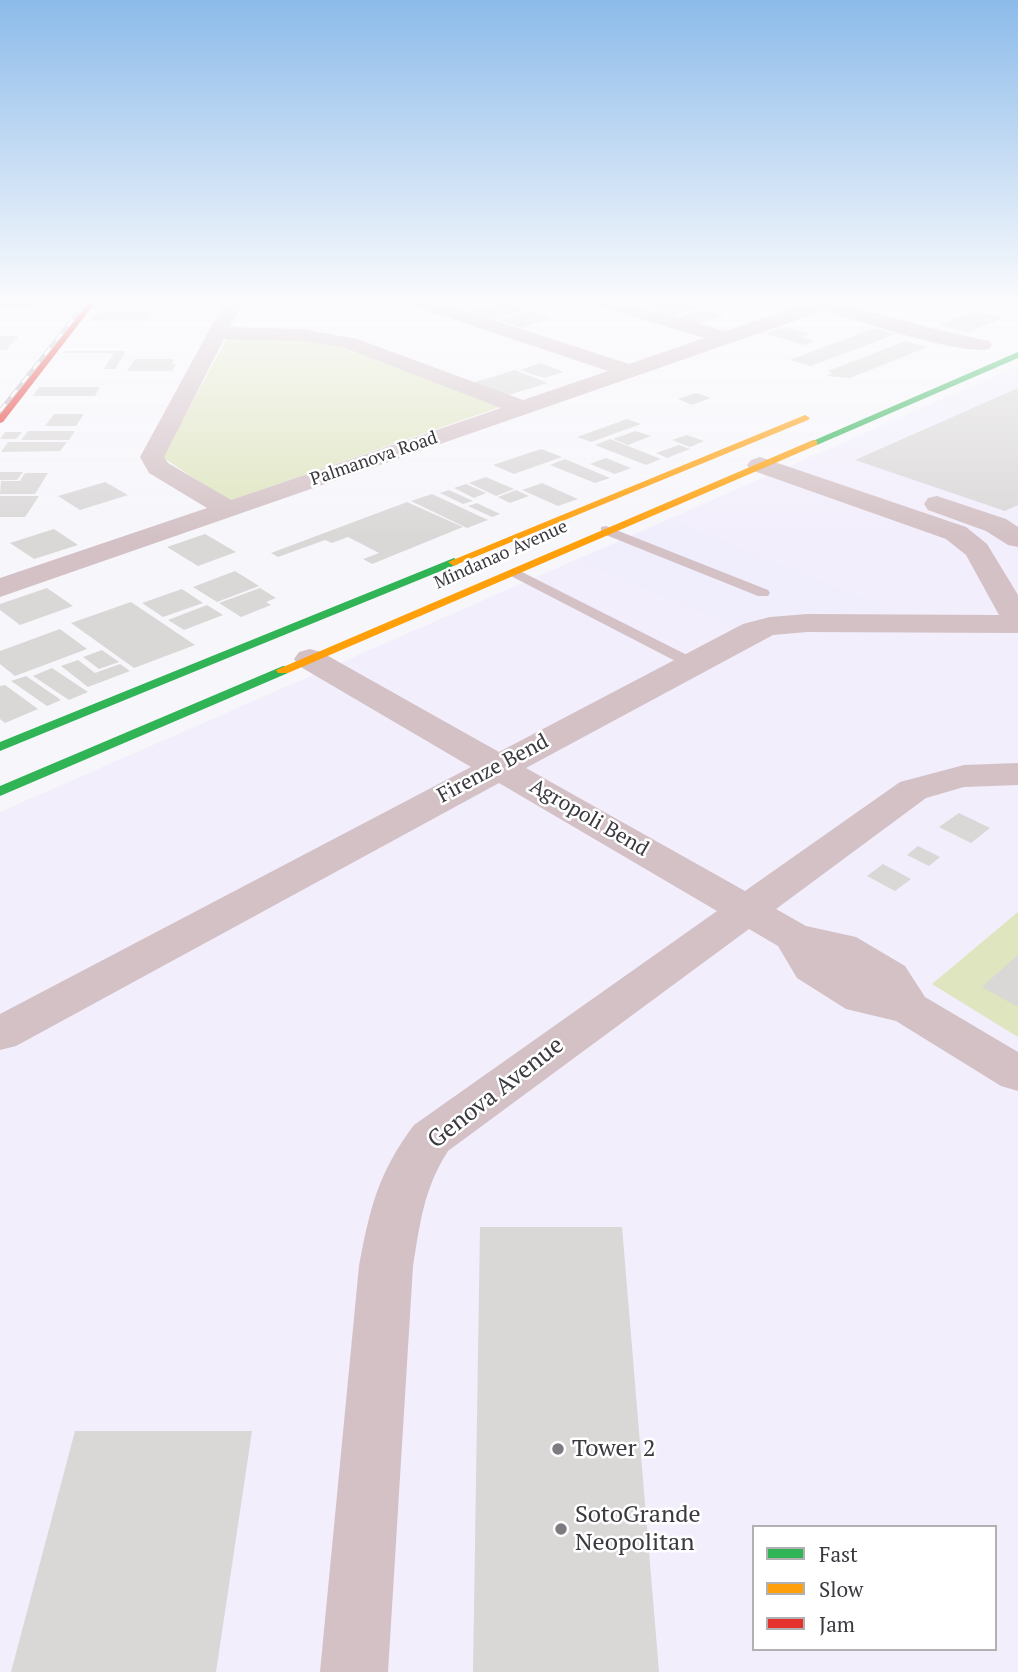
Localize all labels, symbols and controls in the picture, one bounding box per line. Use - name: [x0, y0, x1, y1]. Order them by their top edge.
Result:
- street label: Palmanova Road: [308, 427, 440, 491]
- street label: Mindanao Avenue: [431, 516, 571, 594]
- street label: Firenze Bend: [433, 729, 553, 809]
- street label: Agropoli Bend: [525, 774, 653, 862]
- street label: Genova Avenue: [422, 1031, 570, 1155]
- place label: Tower 2: [572, 1435, 655, 1463]
- marker: Tower 2: [550, 1441, 566, 1457]
- place label: SotoGrande Neopolitan: [575, 1501, 701, 1557]
- marker: SotoGrande Neopolitan: [553, 1521, 569, 1537]
- legend: [752, 1525, 997, 1651]
- text: Fast: [819, 1540, 858, 1568]
- text: Slow: [819, 1575, 863, 1603]
- text: Jam: [819, 1610, 855, 1638]

